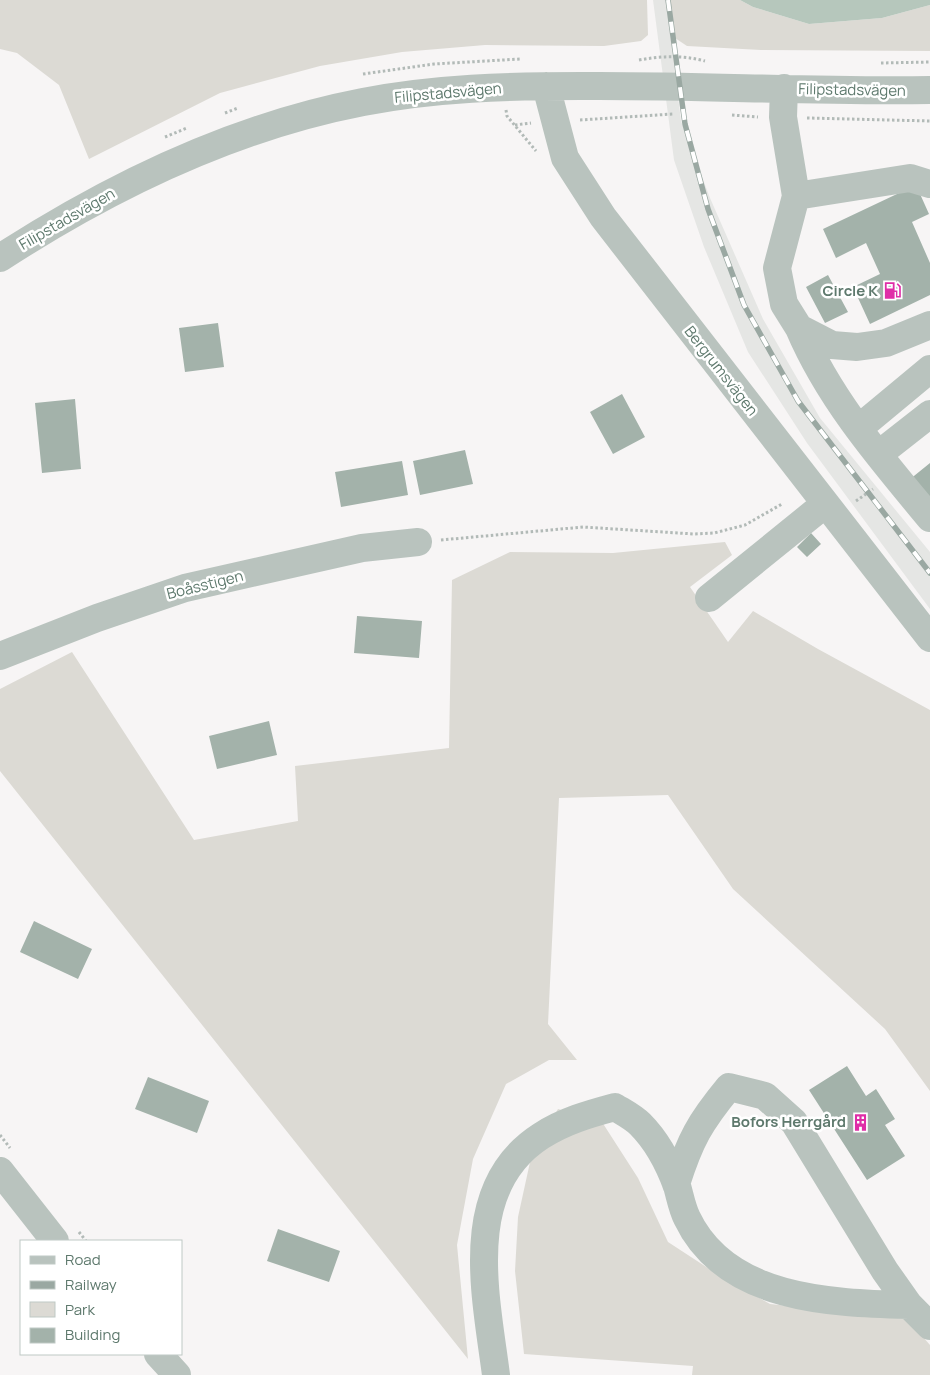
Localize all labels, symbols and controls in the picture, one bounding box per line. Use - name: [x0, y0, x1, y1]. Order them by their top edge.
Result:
- street label: Filipstadsvägen: [394, 77, 502, 108]
- street label: Filipstadsvägen: [798, 78, 906, 101]
- street label: Filipstadsvägen: [15, 183, 119, 255]
- place label: Circle K: [823, 280, 878, 301]
- fuel station icon: Circle K: [882, 281, 902, 301]
- street label: Bergrumsvägen: [680, 322, 763, 420]
- street label: Boåsstigen: [164, 565, 245, 604]
- place label: Bofors Herrgård: [731, 1111, 846, 1132]
- building icon: Bofors Herrgård: [850, 1112, 870, 1132]
- legend: [20, 1240, 182, 1355]
- text: Road: [65, 1249, 101, 1270]
- text: Railway: [65, 1274, 117, 1295]
- text: Park: [65, 1299, 95, 1320]
- text: Building: [65, 1324, 120, 1345]

